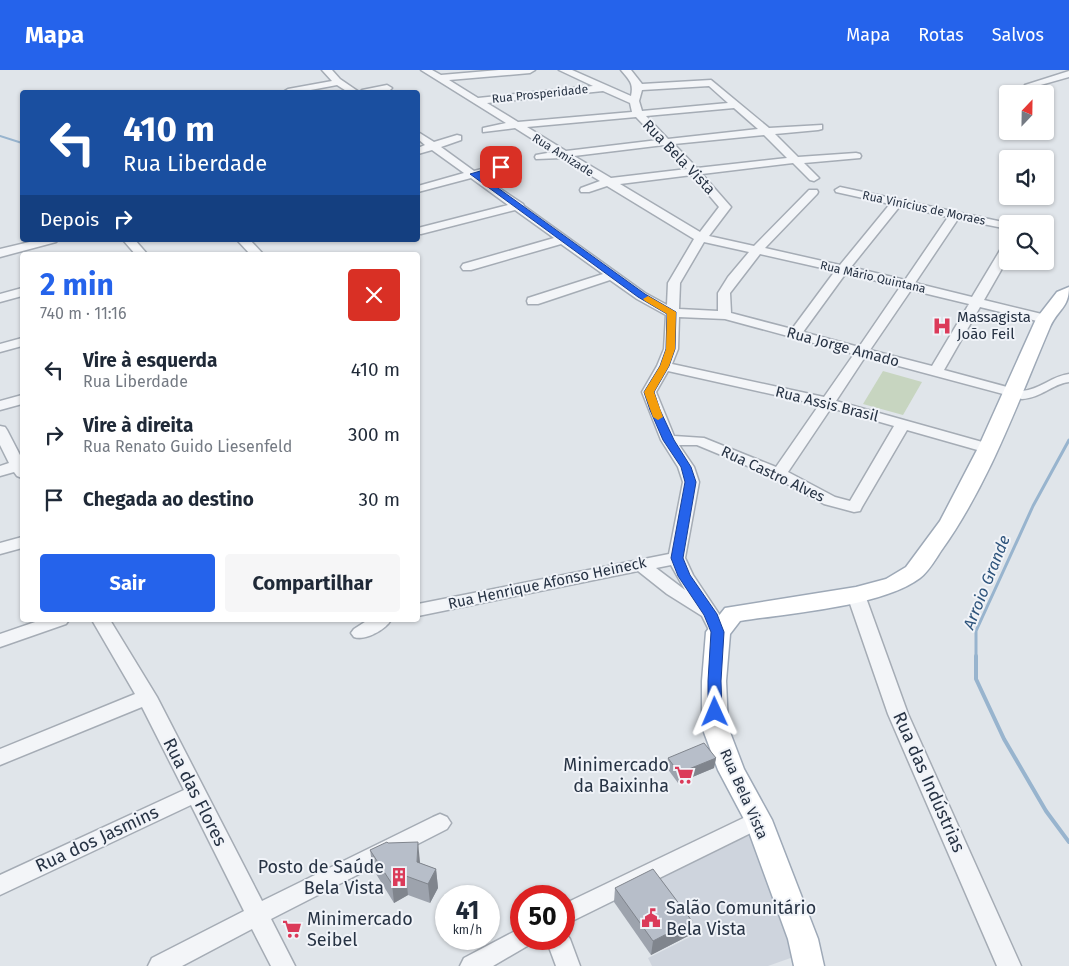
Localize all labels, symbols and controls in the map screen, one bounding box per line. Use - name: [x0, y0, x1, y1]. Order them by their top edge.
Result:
- text: Mapa: [25, 21, 84, 49]
- text: Mapa: [846, 24, 890, 46]
- text: Rotas: [918, 24, 964, 46]
- text: Salvos: [992, 24, 1044, 46]
- street label: Rua Prosperidade: [491, 82, 589, 106]
- north arrow: [999, 85, 1054, 140]
- map controls: [999, 85, 1054, 270]
- text: 410 m: [123, 108, 215, 150]
- icon: left: [40, 110, 105, 175]
- street label: Rua Bela Vista: [639, 116, 719, 198]
- street label: Rua Amizade: [530, 131, 596, 179]
- pin: [480, 146, 522, 188]
- text: Rua Liberdade: [123, 150, 267, 177]
- button: sound: [999, 150, 1054, 205]
- icon: arrive: [487, 153, 515, 181]
- street label: Rua Vinícius de Moraes: [861, 188, 987, 228]
- icon: right: [109, 205, 137, 233]
- text: Depois: [40, 208, 99, 231]
- button: search: [999, 215, 1054, 270]
- street label: Rua Mário Quintana: [819, 258, 927, 296]
- text: 2 min: [40, 267, 114, 303]
- button: close: [348, 269, 400, 321]
- text: 740 m · 11:16: [40, 304, 126, 323]
- place label: Massagista João Feil: [957, 308, 1031, 343]
- hospital icon: Massagista João Feil: [931, 315, 953, 337]
- street label: Rua Jorge Amado: [785, 323, 901, 371]
- text: Vire à esquerda: [83, 349, 217, 372]
- icon: left: [40, 356, 68, 384]
- text: 410 m: [351, 358, 400, 381]
- text: Rua Liberdade: [83, 372, 188, 391]
- street label: Rua Assis Brasil: [774, 382, 881, 426]
- text: Vire à direita: [83, 414, 193, 437]
- icon: right: [40, 421, 68, 449]
- text: 300 m: [348, 423, 400, 446]
- text: Rua Renato Guido Liesenfeld: [83, 437, 292, 456]
- street label: Rua Castro Alves: [718, 442, 828, 506]
- icon: arrive: [40, 486, 68, 514]
- text: Chegada ao destino: [83, 488, 254, 511]
- text: 30 m: [359, 488, 400, 511]
- water label: Arroio Grande: [959, 532, 1014, 633]
- street label: Rua Henrique Afonso Heineck: [446, 553, 648, 613]
- button: Sair: [40, 554, 215, 612]
- button: Compartilhar: [225, 554, 400, 612]
- position arrow: [688, 685, 740, 737]
- street label: Rua das Indústrias: [888, 708, 970, 856]
- street label: Rua das Flores: [158, 734, 232, 850]
- street label: Rua Bela Vista: [716, 746, 772, 842]
- place label: Minimercado da Baixinha: [563, 754, 669, 797]
- supermarket icon: Minimercado da Baixinha: [673, 764, 695, 786]
- street label: Rua dos Jasmins: [32, 801, 162, 877]
- place label: Posto de Saúde Bela Vista: [258, 856, 384, 899]
- building icon: Posto de Saúde Bela Vista: [388, 866, 410, 888]
- speed limit sign: 50: [510, 885, 575, 950]
- text: 41: [456, 896, 479, 926]
- place label: Salão Comunitário Bela Vista: [666, 897, 816, 940]
- public building icon: Salão Comunitário Bela Vista: [640, 907, 662, 929]
- place label: Minimercado Seibel: [307, 908, 413, 951]
- supermarket icon: Minimercado Seibel: [281, 918, 303, 940]
- text: km/h: [453, 923, 482, 937]

